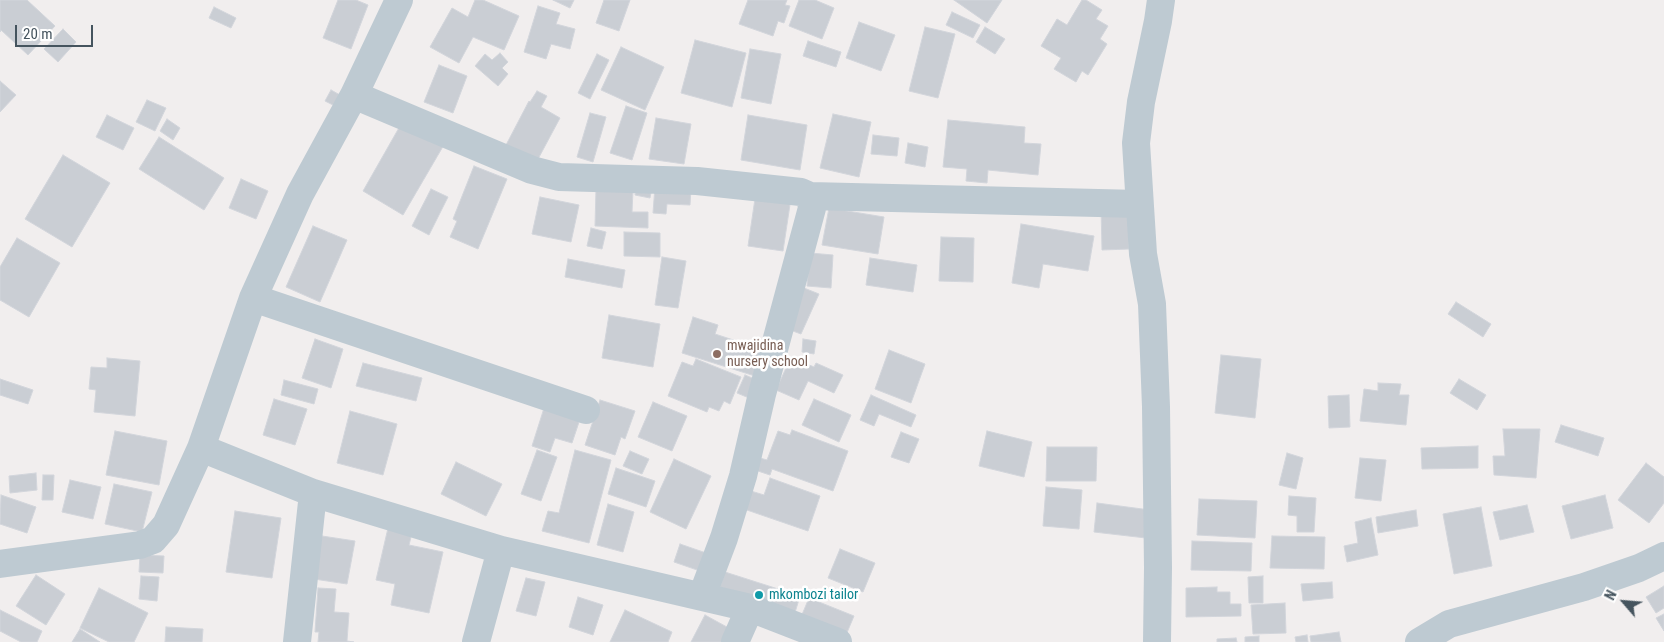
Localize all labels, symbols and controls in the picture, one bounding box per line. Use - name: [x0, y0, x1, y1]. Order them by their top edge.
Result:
- scale bar: [18, 15, 95, 47]
- text: 20 m: [23, 25, 53, 43]
- place label: mwajidina nursery school: [727, 338, 808, 371]
- marker: mwajidina nursery school: [711, 348, 723, 360]
- north arrow: [1599, 577, 1649, 627]
- place label: mkombozi tailor: [769, 587, 858, 603]
- text: N: [1602, 588, 1620, 603]
- marker: mkombozi tailor: [753, 589, 765, 601]

